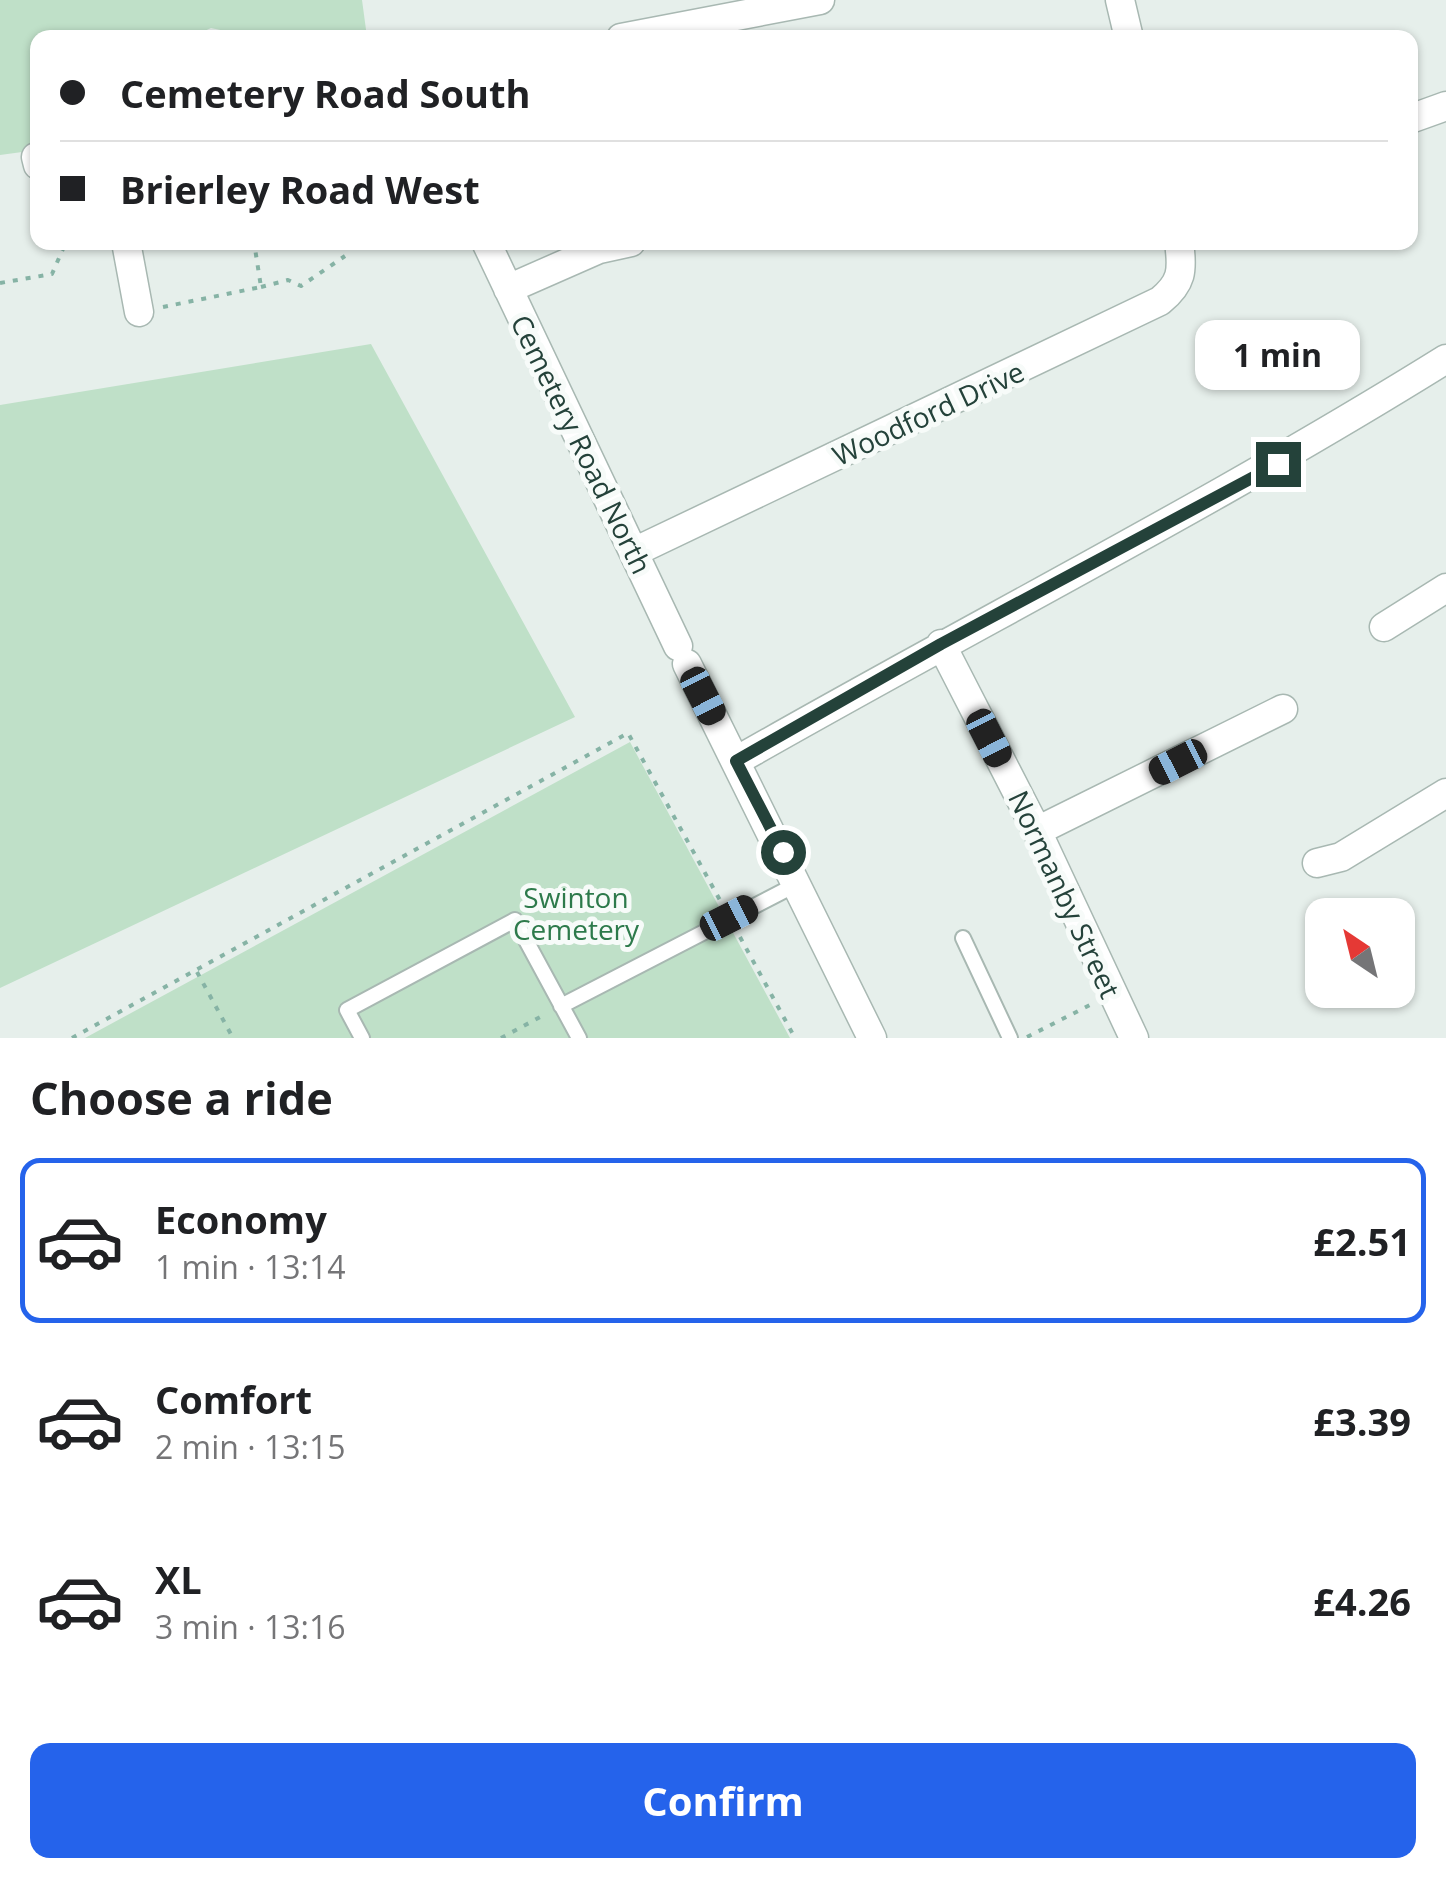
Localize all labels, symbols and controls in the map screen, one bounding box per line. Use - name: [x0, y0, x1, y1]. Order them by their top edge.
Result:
- text: Cemetery Road South: [120, 67, 531, 119]
- text: Brierley Road West: [120, 163, 480, 215]
- street label: Cemetery Road North: [503, 308, 661, 580]
- callout: 1 min: [1196, 319, 1360, 389]
- text: 1 min: [1233, 333, 1322, 376]
- street label: Woodford Drive: [826, 352, 1030, 474]
- route end: [1256, 442, 1301, 487]
- car: [676, 662, 730, 730]
- car: [962, 704, 1016, 772]
- car: [1144, 735, 1212, 789]
- street label: Normanby Street: [1000, 784, 1130, 1004]
- route start: [761, 830, 806, 875]
- park label: Swinton Cemetery: [513, 878, 640, 948]
- car: [695, 891, 763, 945]
- north arrow: [1305, 898, 1415, 1008]
- map controls: [1305, 898, 1415, 1008]
- text: Choose a ride: [30, 1067, 333, 1128]
- text: Economy: [155, 1193, 327, 1245]
- icon: car: [35, 1196, 125, 1286]
- text: £2.51: [1313, 1215, 1411, 1267]
- text: 1 min · 13:14: [155, 1245, 346, 1288]
- text: Comfort: [155, 1373, 312, 1425]
- icon: car: [35, 1376, 125, 1466]
- text: £3.39: [1313, 1395, 1411, 1447]
- text: 2 min · 13:15: [155, 1425, 346, 1468]
- text: XL: [155, 1553, 202, 1605]
- icon: car: [35, 1556, 125, 1646]
- text: £4.26: [1313, 1575, 1411, 1627]
- text: 3 min · 13:16: [155, 1605, 346, 1648]
- button: Confirm: [30, 1743, 1416, 1858]

